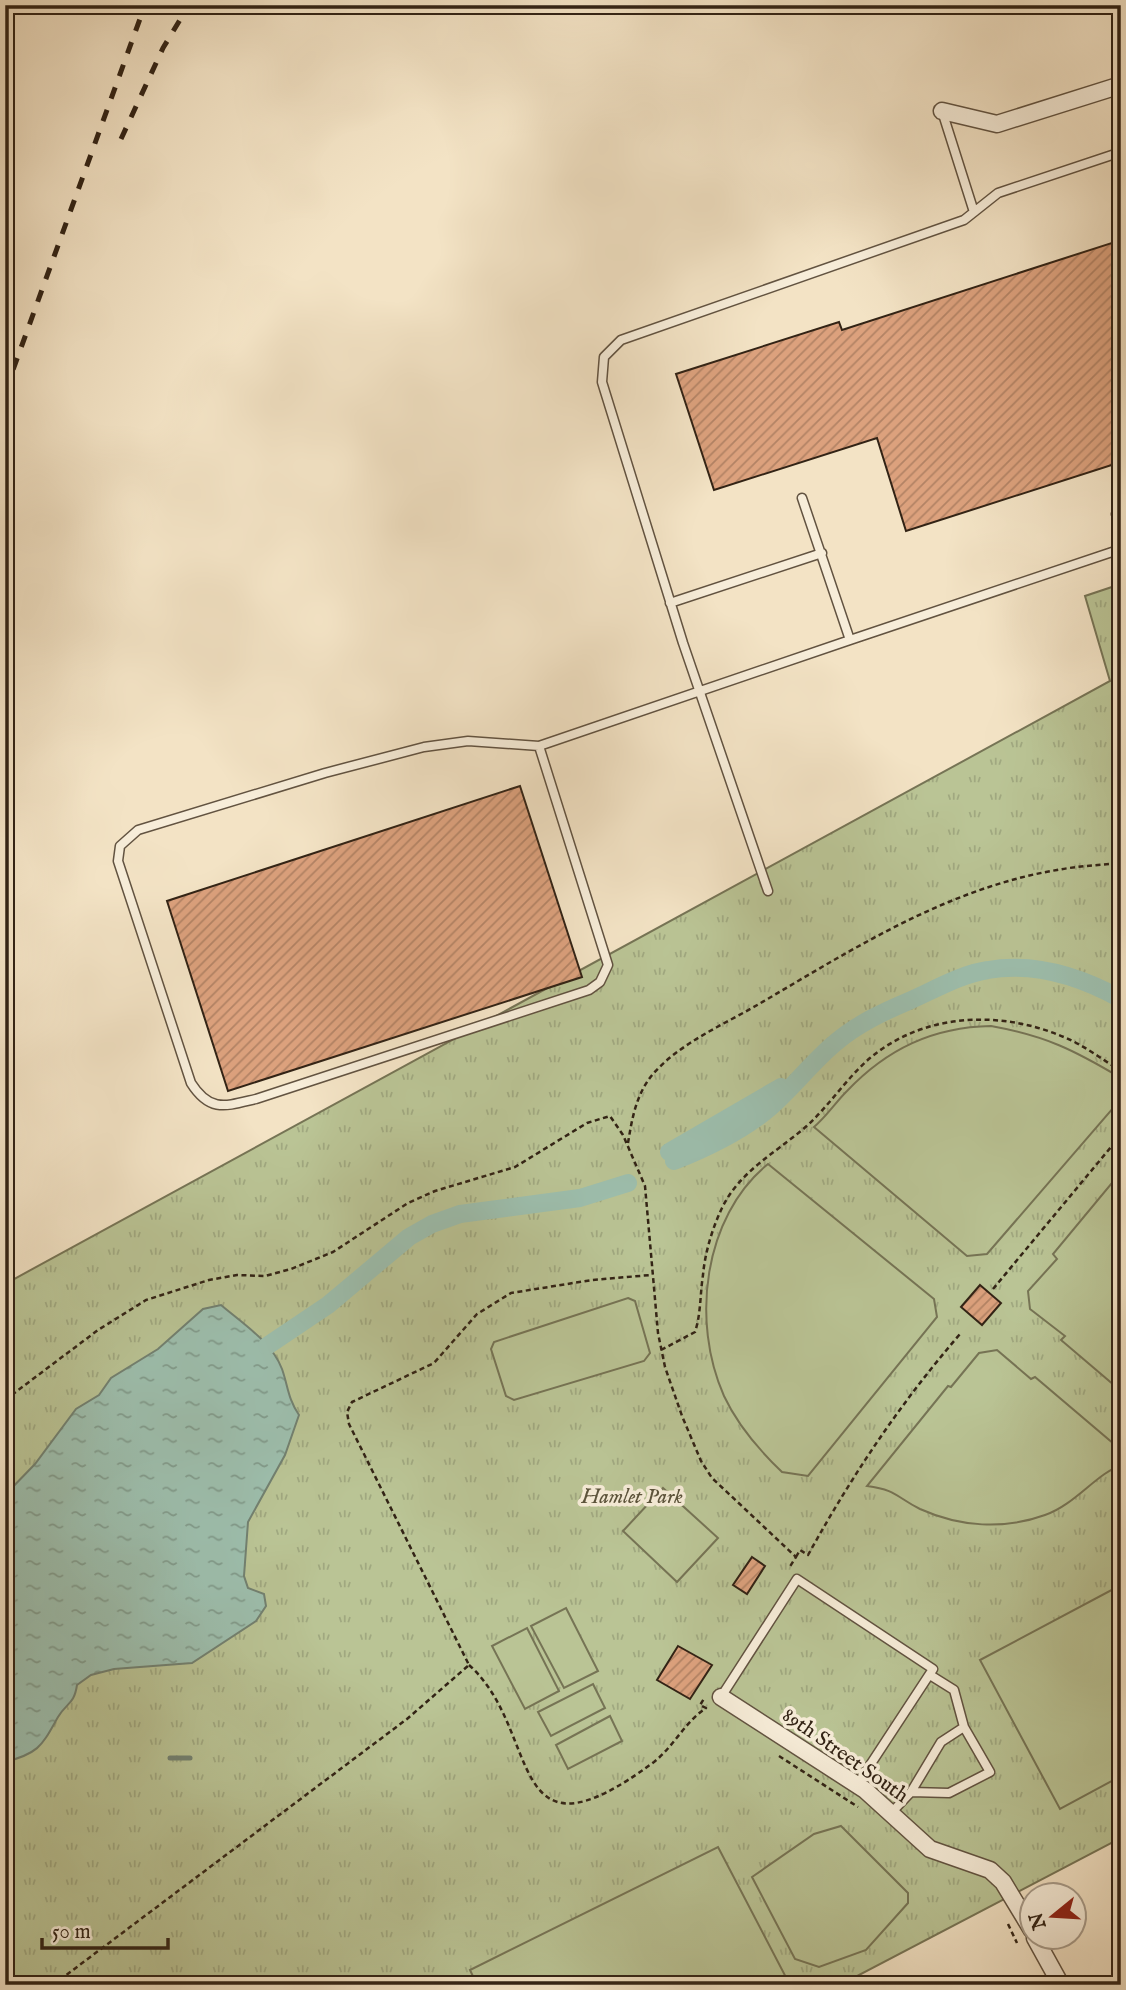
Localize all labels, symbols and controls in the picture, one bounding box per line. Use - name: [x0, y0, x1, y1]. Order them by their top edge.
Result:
- park label: Hamlet Park: [580, 1484, 683, 1511]
- street label: 89th Street South: [776, 1702, 914, 1810]
- north arrow: [1018, 1882, 1088, 1952]
- scale bar: [42, 1906, 168, 1950]
- text: N: [1025, 1909, 1053, 1933]
- text: 50 m: [52, 1919, 91, 1946]

